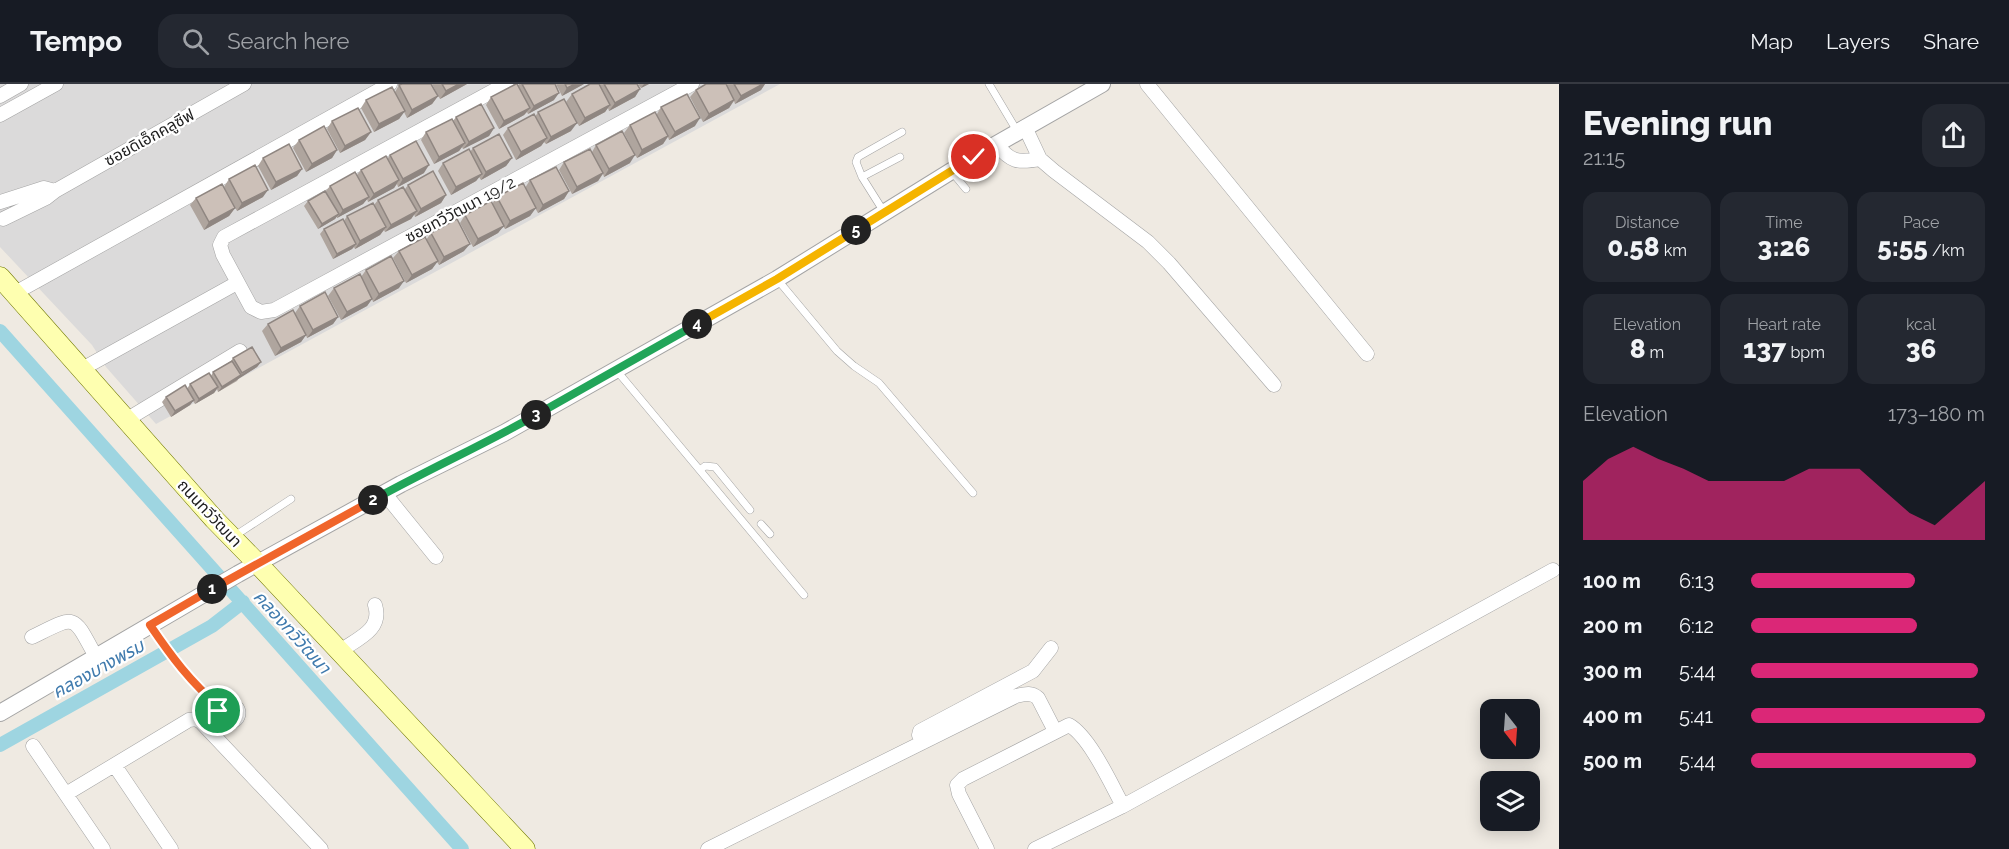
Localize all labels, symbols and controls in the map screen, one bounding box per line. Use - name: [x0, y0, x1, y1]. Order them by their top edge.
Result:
- search box: [158, 14, 578, 68]
- text: Tempo: [30, 25, 122, 58]
- icon: search: [179, 25, 212, 58]
- text: Search here: [227, 28, 349, 54]
- text: Map: [1750, 29, 1793, 54]
- text: Layers: [1826, 29, 1890, 54]
- text: Share: [1923, 29, 1979, 54]
- text: Evening run: [1583, 104, 1773, 143]
- button: share: [1922, 104, 1985, 167]
- street label: ซอยดิเอ็กคลูซีฟ: [101, 105, 197, 170]
- pin: [948, 131, 999, 182]
- icon: check: [957, 140, 990, 173]
- text: 21:15: [1583, 146, 1625, 170]
- street label: ซอยทวีวัฒนา 19/2: [402, 172, 518, 246]
- text: Distance: [1615, 213, 1679, 232]
- text: Time: [1765, 213, 1803, 232]
- text: Pace: [1903, 213, 1939, 232]
- pin: 5: [841, 215, 871, 245]
- text: 5: [852, 220, 860, 239]
- text: 0.58: [1607, 232, 1660, 262]
- text: 3:26: [1758, 232, 1810, 262]
- text: 5:55: [1877, 232, 1928, 262]
- text: km: [1660, 241, 1687, 260]
- text: /km: [1928, 241, 1965, 260]
- pin: 4: [682, 309, 712, 339]
- text: 4: [692, 314, 702, 333]
- text: Elevation: [1613, 315, 1681, 334]
- text: Heart rate: [1747, 315, 1821, 334]
- text: kcal: [1906, 315, 1936, 334]
- text: 8: [1630, 334, 1646, 364]
- text: 137: [1743, 334, 1786, 364]
- text: 36: [1906, 334, 1936, 364]
- text: m: [1646, 343, 1664, 362]
- text: bpm: [1786, 343, 1825, 362]
- pin: 3: [521, 400, 551, 430]
- text: Elevation: [1583, 402, 1668, 426]
- text: 173–180 m: [1888, 402, 1985, 426]
- text: 3: [532, 405, 540, 424]
- street label: ถนนทวีวัฒนา: [174, 476, 246, 551]
- pin: 2: [358, 485, 388, 515]
- text: 2: [368, 490, 378, 509]
- text: 100 m: [1583, 569, 1641, 593]
- text: 6:13: [1679, 569, 1714, 593]
- pin: 1: [197, 574, 227, 604]
- text: 1: [208, 579, 216, 598]
- water label: คลองทวีวัฒนา: [250, 586, 336, 678]
- text: 200 m: [1583, 614, 1642, 638]
- text: 6:12: [1679, 614, 1714, 638]
- water label: คลองบางพรม: [48, 634, 149, 702]
- text: 300 m: [1583, 659, 1642, 683]
- text: 5:44: [1679, 659, 1716, 683]
- pin: [192, 685, 243, 736]
- icon: arrive: [201, 694, 234, 727]
- north arrow: [1480, 699, 1540, 759]
- map controls: [1480, 699, 1540, 831]
- text: 400 m: [1583, 704, 1642, 728]
- text: 5:41: [1679, 704, 1713, 728]
- text: 500 m: [1583, 749, 1642, 773]
- text: 5:44: [1679, 749, 1716, 773]
- button: layers: [1480, 771, 1540, 831]

